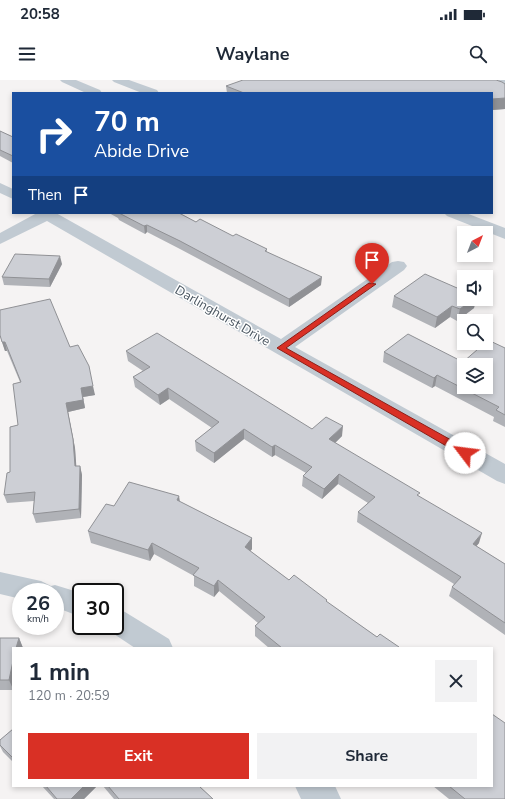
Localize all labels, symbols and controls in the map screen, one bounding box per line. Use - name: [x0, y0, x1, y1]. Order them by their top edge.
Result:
- text: 20:58: [20, 4, 60, 24]
- text: Waylane: [215, 42, 290, 66]
- icon: menu: [16, 43, 38, 65]
- icon: search: [467, 43, 489, 65]
- text: 70 m: [94, 103, 160, 141]
- icon: right: [28, 108, 80, 160]
- text: Abide Drive: [94, 139, 189, 163]
- icon: arrive: [70, 184, 92, 206]
- text: Then: [28, 185, 62, 205]
- north arrow: [457, 226, 493, 262]
- map controls: [457, 226, 493, 394]
- pin: [355, 243, 389, 284]
- icon: arrive: [361, 249, 383, 271]
- button: sound: [457, 270, 493, 306]
- street label: Darlinghurst Drive: [172, 281, 274, 351]
- button: search: [457, 314, 493, 350]
- button: layers: [457, 358, 493, 394]
- position arrow: [444, 432, 486, 474]
- speed limit sign: 30: [72, 583, 124, 635]
- text: 26: [26, 590, 50, 617]
- text: km/h: [27, 612, 49, 626]
- text: 1 min: [28, 656, 90, 688]
- button: close: [435, 660, 477, 702]
- text: 120 m · 20:59: [28, 687, 110, 705]
- button: Exit: [28, 733, 249, 779]
- button: Share: [257, 733, 477, 779]

